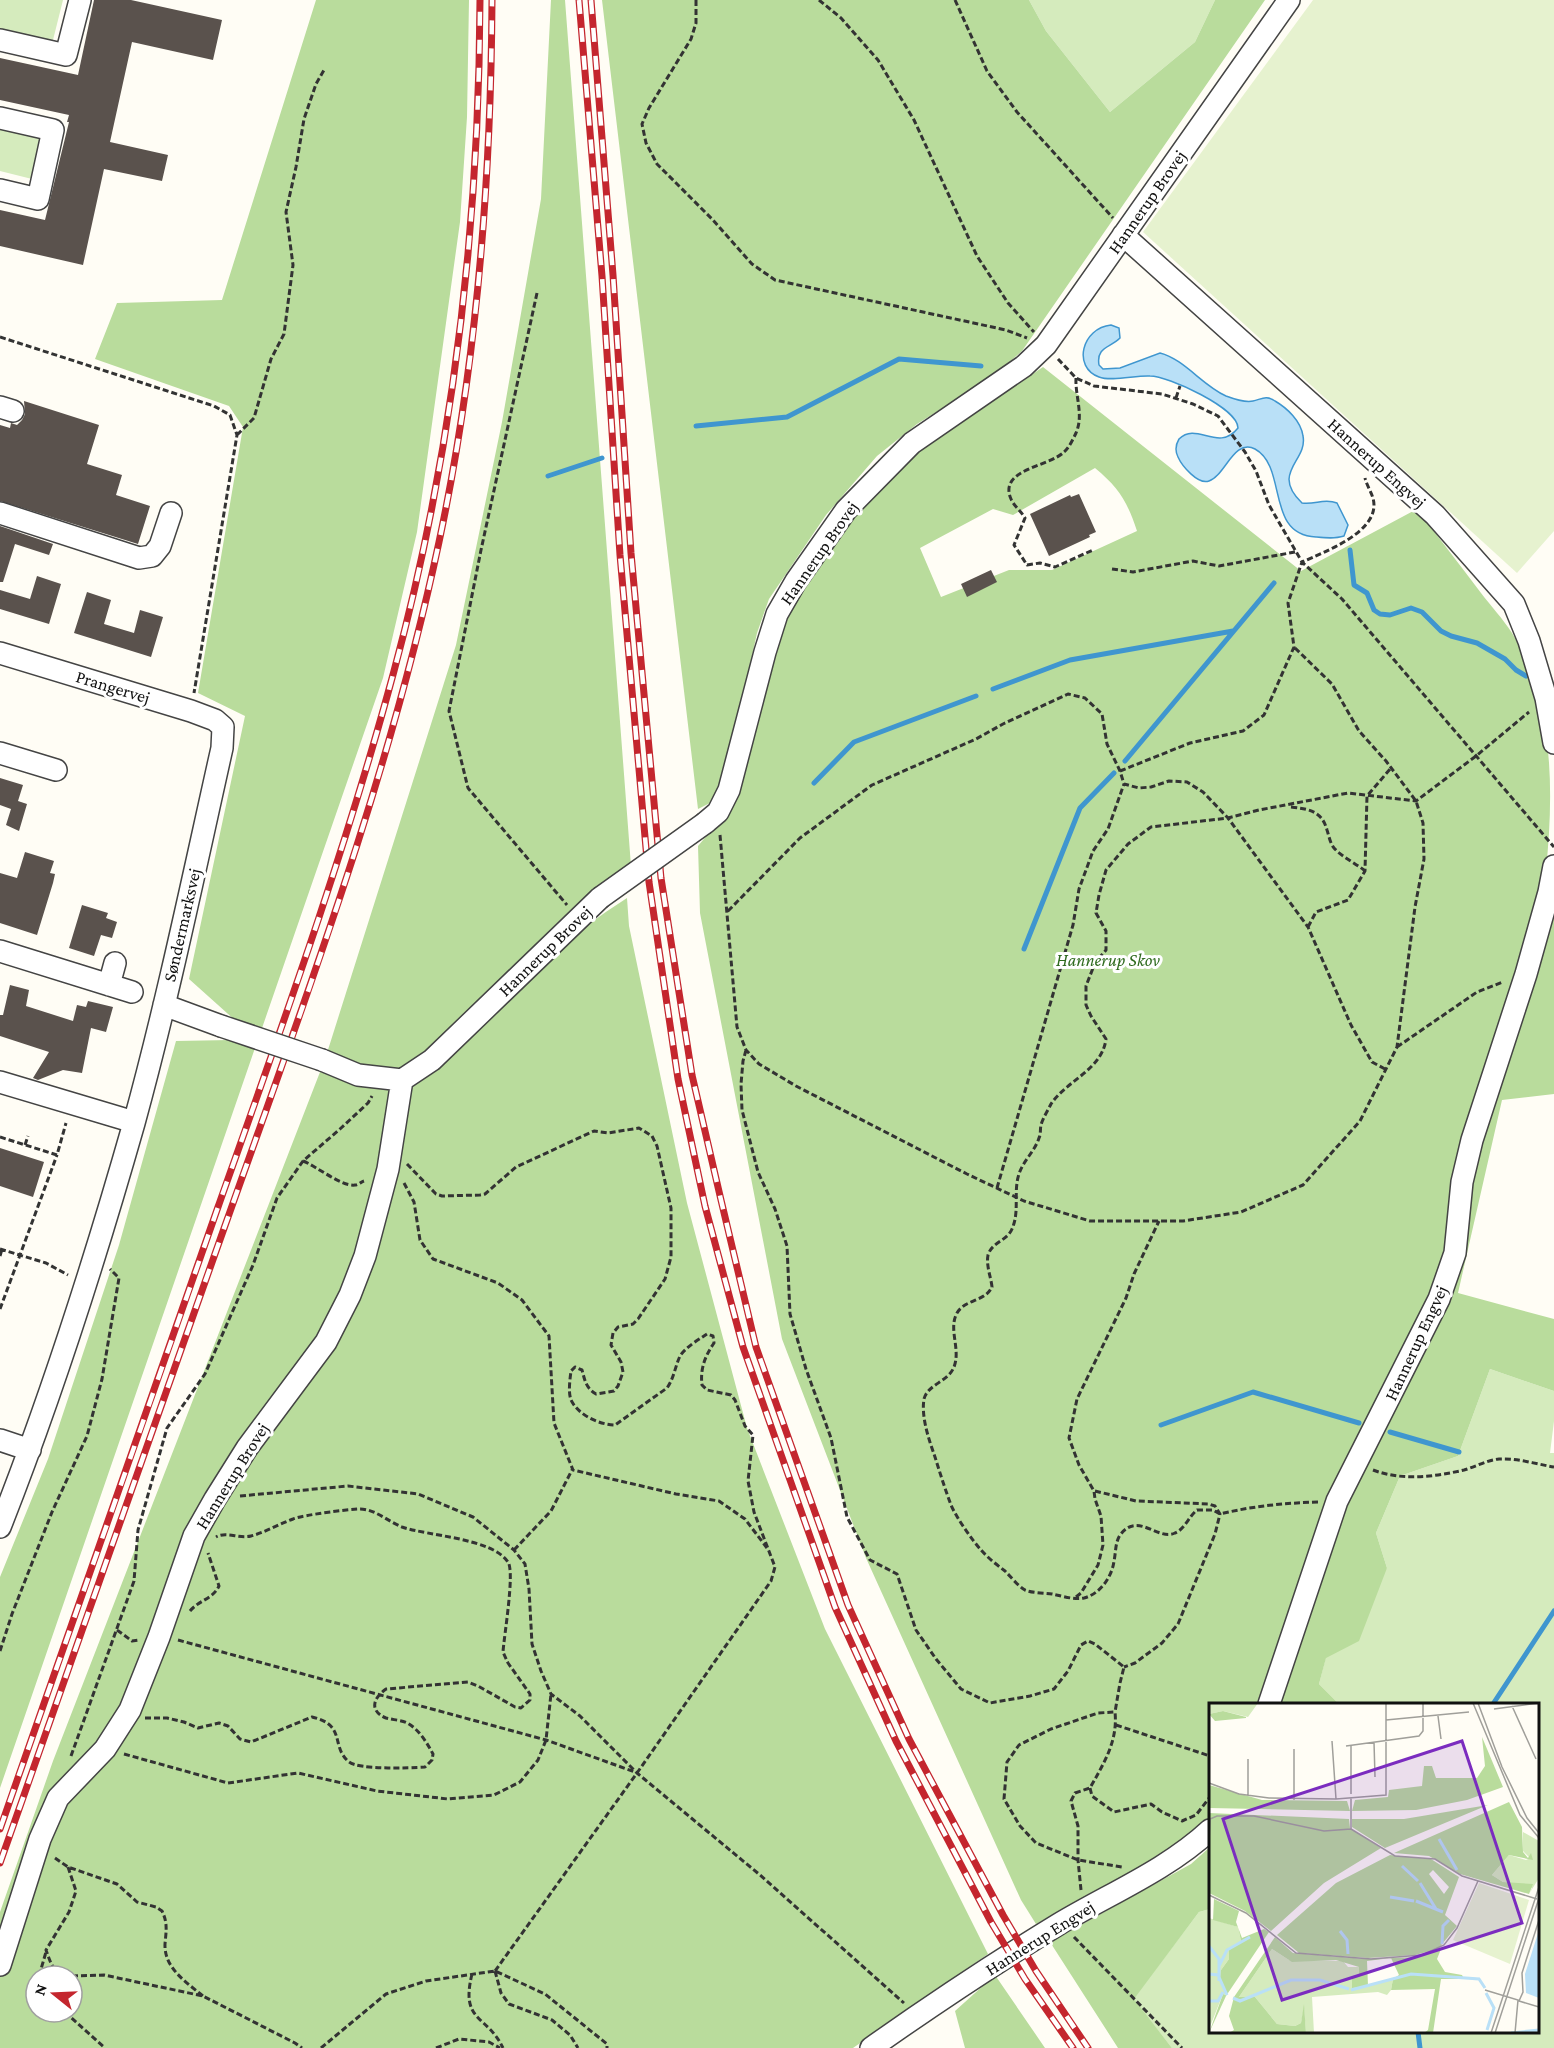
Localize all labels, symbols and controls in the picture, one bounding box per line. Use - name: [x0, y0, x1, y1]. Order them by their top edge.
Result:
- street label: Hannerup Brovej: [1104, 147, 1191, 258]
- street label: Hannerup Engvej: [1323, 414, 1430, 513]
- street label: Hannerup Brovej: [776, 498, 863, 609]
- street label: Prangervej: [73, 666, 153, 709]
- street label: Søndermarksvej: [159, 866, 206, 984]
- street label: Hannerup Brovej: [494, 902, 596, 1001]
- park label: Hannerup Skov: [1056, 950, 1160, 970]
- street label: Hannerup Engvej: [1381, 1282, 1452, 1404]
- street label: Hannerup Brovej: [191, 1419, 273, 1533]
- inset map: [1209, 1703, 1539, 2033]
- street label: Hannerup Engvej: [982, 1896, 1099, 1980]
- north arrow: [24, 1964, 84, 2024]
- text: N: [30, 1982, 50, 1997]

